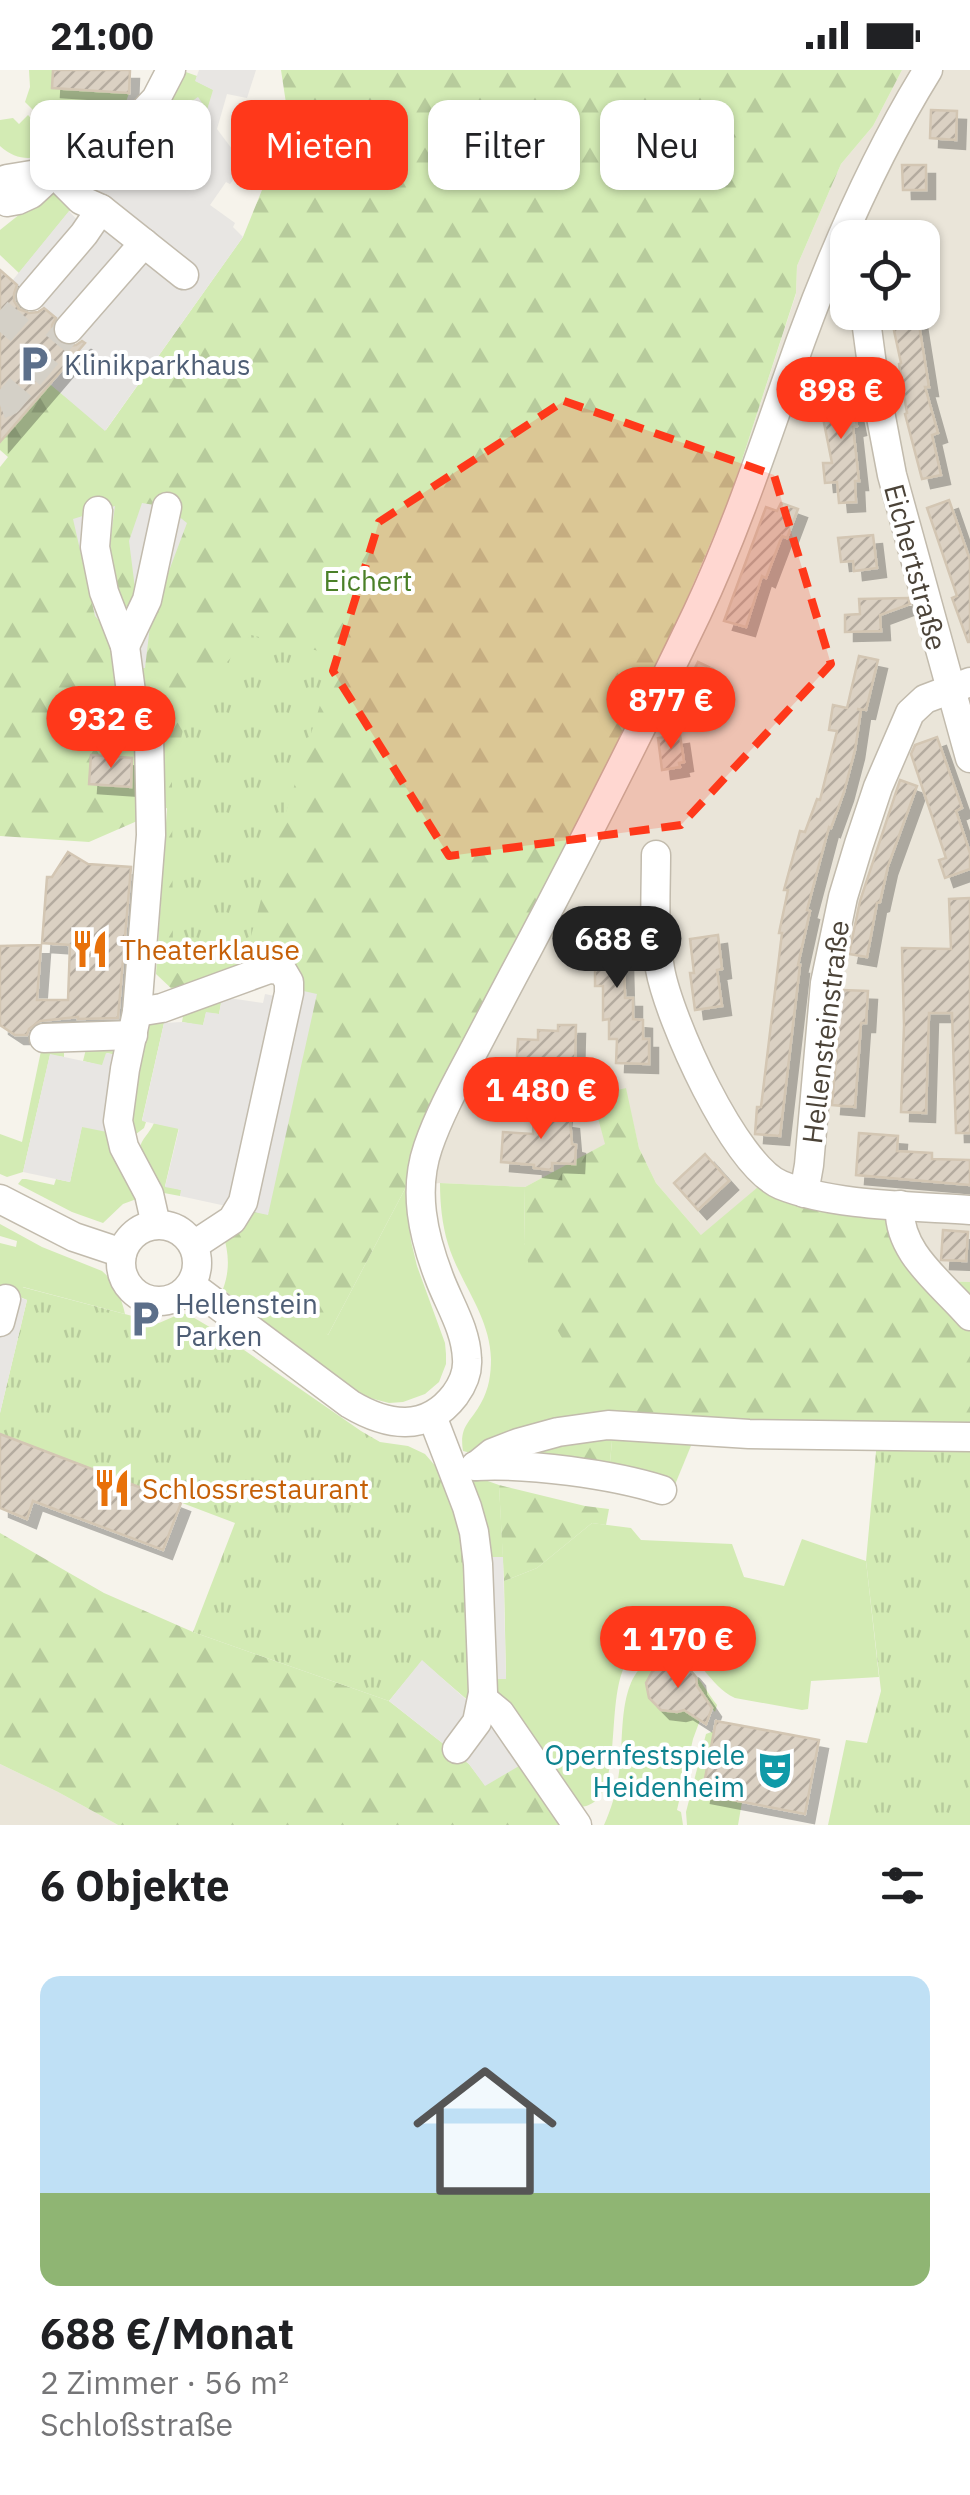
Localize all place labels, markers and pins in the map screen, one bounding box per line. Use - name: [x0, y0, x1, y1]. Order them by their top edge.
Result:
- parking icon: Klinikparkhaus: [13, 343, 55, 385]
- place label: Klinikparkhaus: [64, 346, 251, 383]
- pin: 898 €: [771, 357, 911, 442]
- pin: 877 €: [601, 667, 741, 752]
- pin: 932 €: [41, 686, 181, 771]
- pin: 688 €: [547, 906, 687, 991]
- restaurant icon: Theaterklause: [69, 928, 111, 970]
- place label: Theaterklause: [120, 931, 300, 968]
- pin: 1 480 €: [449, 1057, 633, 1142]
- place label: Hellenstein Parken: [175, 1285, 318, 1354]
- parking icon: Hellenstein Parken: [124, 1298, 166, 1340]
- restaurant icon: Schlossrestaurant: [91, 1467, 133, 1509]
- place label: Schlossrestaurant: [142, 1470, 369, 1507]
- pin: 1 170 €: [586, 1606, 770, 1691]
- place label: Opernfestspiele Heidenheim: [545, 1736, 745, 1805]
- theatre icon: Opernfestspiele Heidenheim: [754, 1749, 796, 1791]

